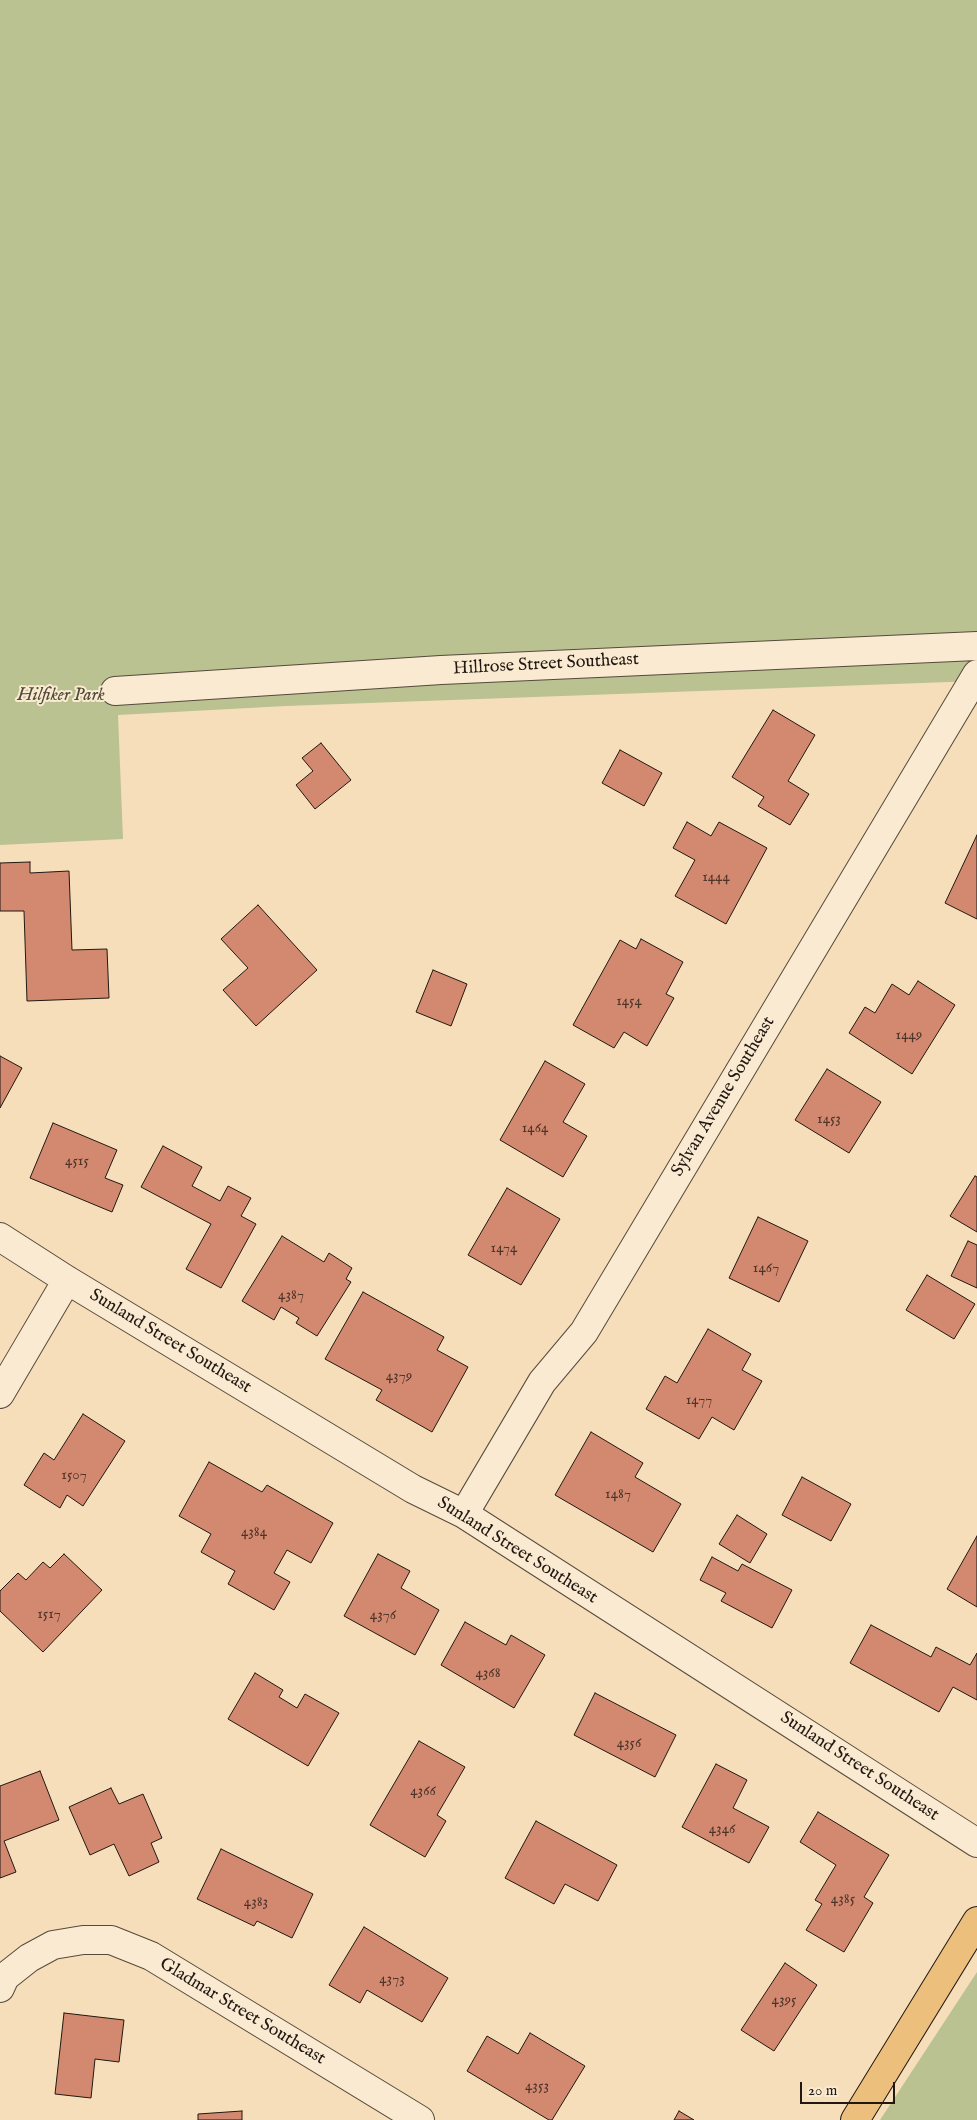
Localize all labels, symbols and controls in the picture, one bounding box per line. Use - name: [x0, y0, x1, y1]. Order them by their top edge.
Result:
- street label: Hillrose Street Southeast: [453, 649, 639, 681]
- park label: Hilfiker Park: [17, 685, 105, 707]
- house number: 1444: [702, 869, 730, 887]
- house number: 1454: [616, 993, 642, 1011]
- street label: Sylvan Avenue Southeast: [668, 1013, 780, 1181]
- house number: 1449: [896, 1027, 922, 1045]
- house number: 1453: [817, 1111, 841, 1129]
- house number: 1464: [522, 1120, 548, 1138]
- house number: 4515: [65, 1153, 89, 1171]
- house number: 1474: [491, 1240, 517, 1258]
- house number: 1467: [753, 1260, 779, 1278]
- street label: Sunland Street Southeast: [85, 1285, 255, 1399]
- house number: 4387: [278, 1287, 304, 1305]
- house number: 4379: [386, 1368, 412, 1386]
- house number: 1477: [686, 1392, 712, 1410]
- house number: 1507: [61, 1467, 87, 1485]
- house number: 1487: [605, 1486, 631, 1504]
- street label: Sunland Street Southeast: [433, 1493, 601, 1609]
- house number: 4384: [241, 1524, 267, 1542]
- house number: 1517: [37, 1606, 61, 1624]
- house number: 4376: [370, 1607, 396, 1625]
- house number: 4368: [475, 1665, 501, 1683]
- street label: Sunland Street Southeast: [776, 1708, 942, 1826]
- house number: 4356: [617, 1735, 641, 1753]
- house number: 4366: [410, 1783, 436, 1801]
- house number: 4346: [709, 1821, 735, 1839]
- house number: 4385: [831, 1891, 855, 1909]
- house number: 4383: [244, 1894, 268, 1912]
- street label: Gladmar Street Southeast: [155, 1954, 329, 2070]
- house number: 4373: [379, 1971, 405, 1989]
- house number: 4395: [772, 1992, 796, 2010]
- scale bar: [802, 2072, 897, 2104]
- house number: 4353: [525, 2078, 549, 2096]
- text: 20 m: [808, 2081, 837, 2100]

